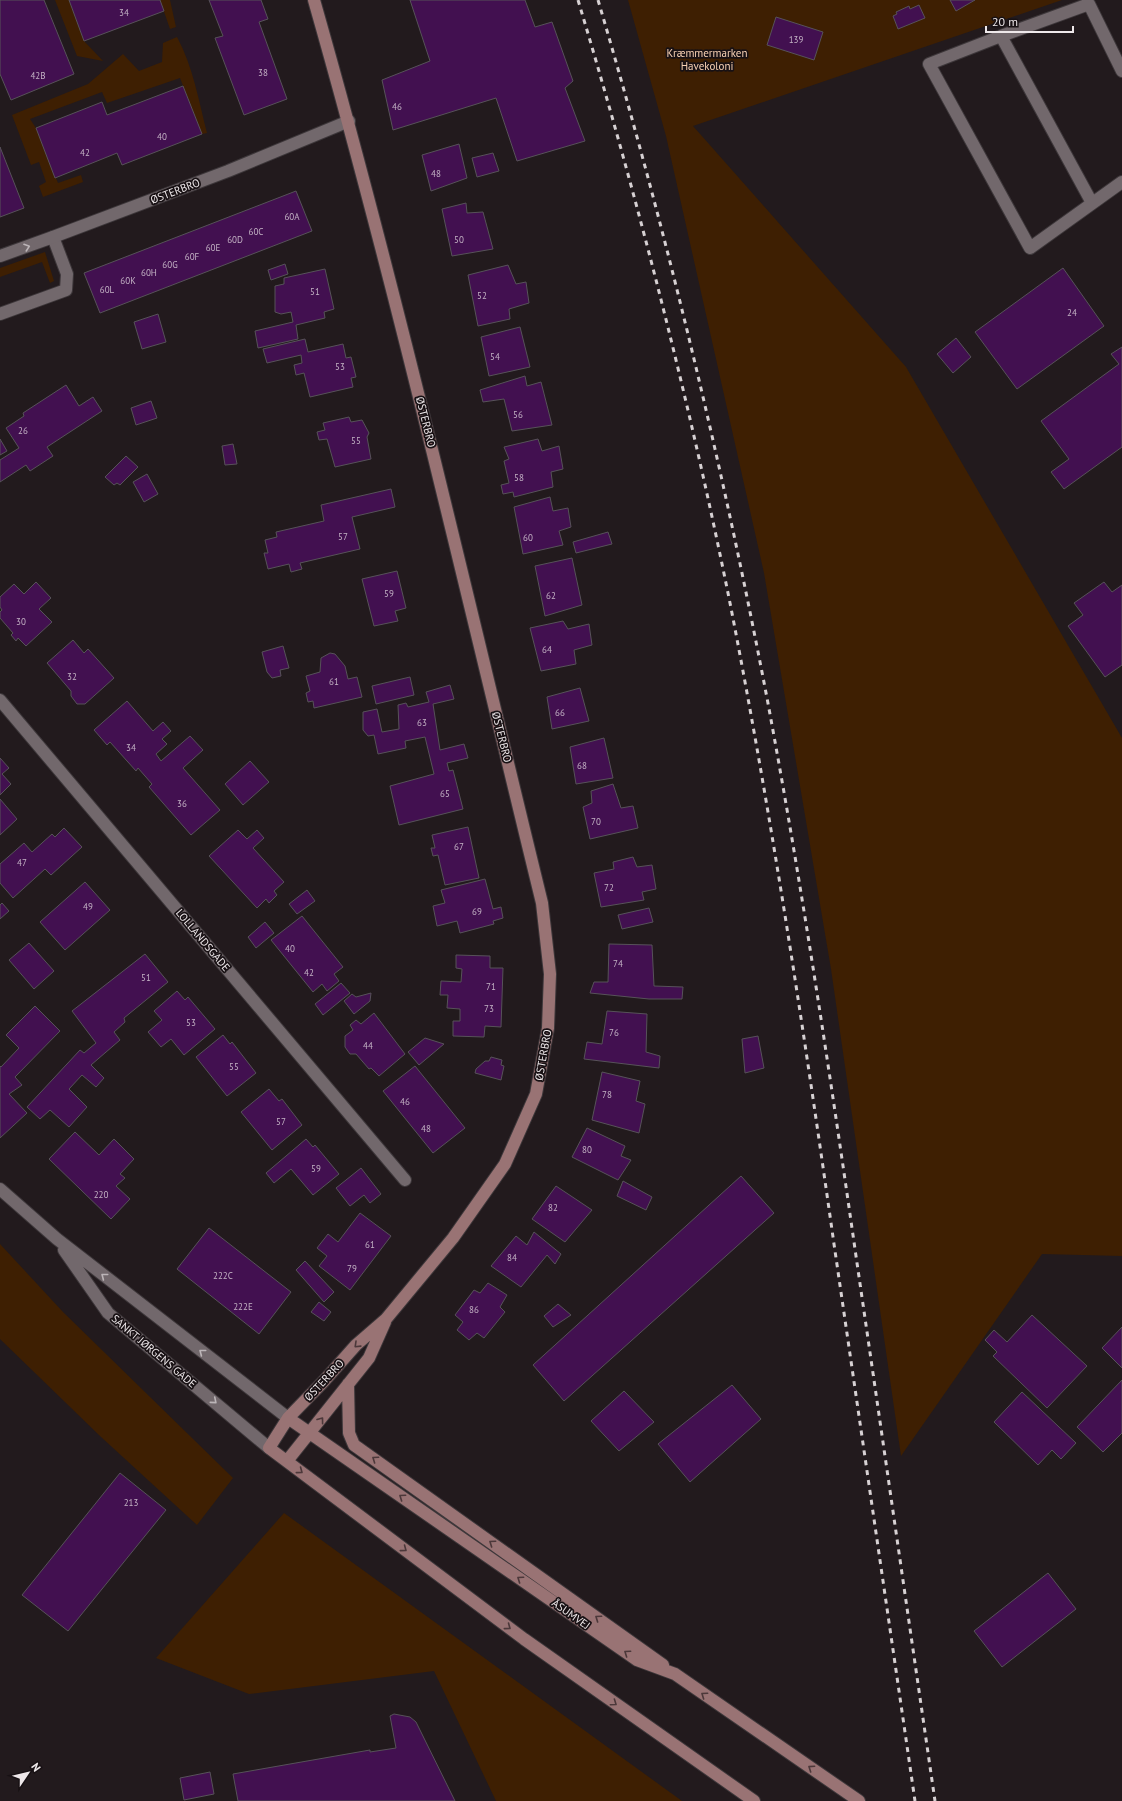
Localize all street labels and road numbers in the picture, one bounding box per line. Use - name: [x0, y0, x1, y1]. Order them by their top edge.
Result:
- street label: ØSTERBRO: [148, 175, 202, 207]
- street label: ØSTERBRO: [413, 395, 439, 449]
- street label: ØSTERBRO: [489, 710, 515, 764]
- street label: LOLLANDSGADE: [173, 906, 233, 974]
- street label: ØSTERBRO: [532, 1028, 554, 1082]
- street label: SANKT JØRGENS GADE: [109, 1311, 199, 1391]
- street label: ØSTERBRO: [301, 1356, 347, 1404]
- street label: ÅSUMVEJ: [549, 1596, 593, 1632]

